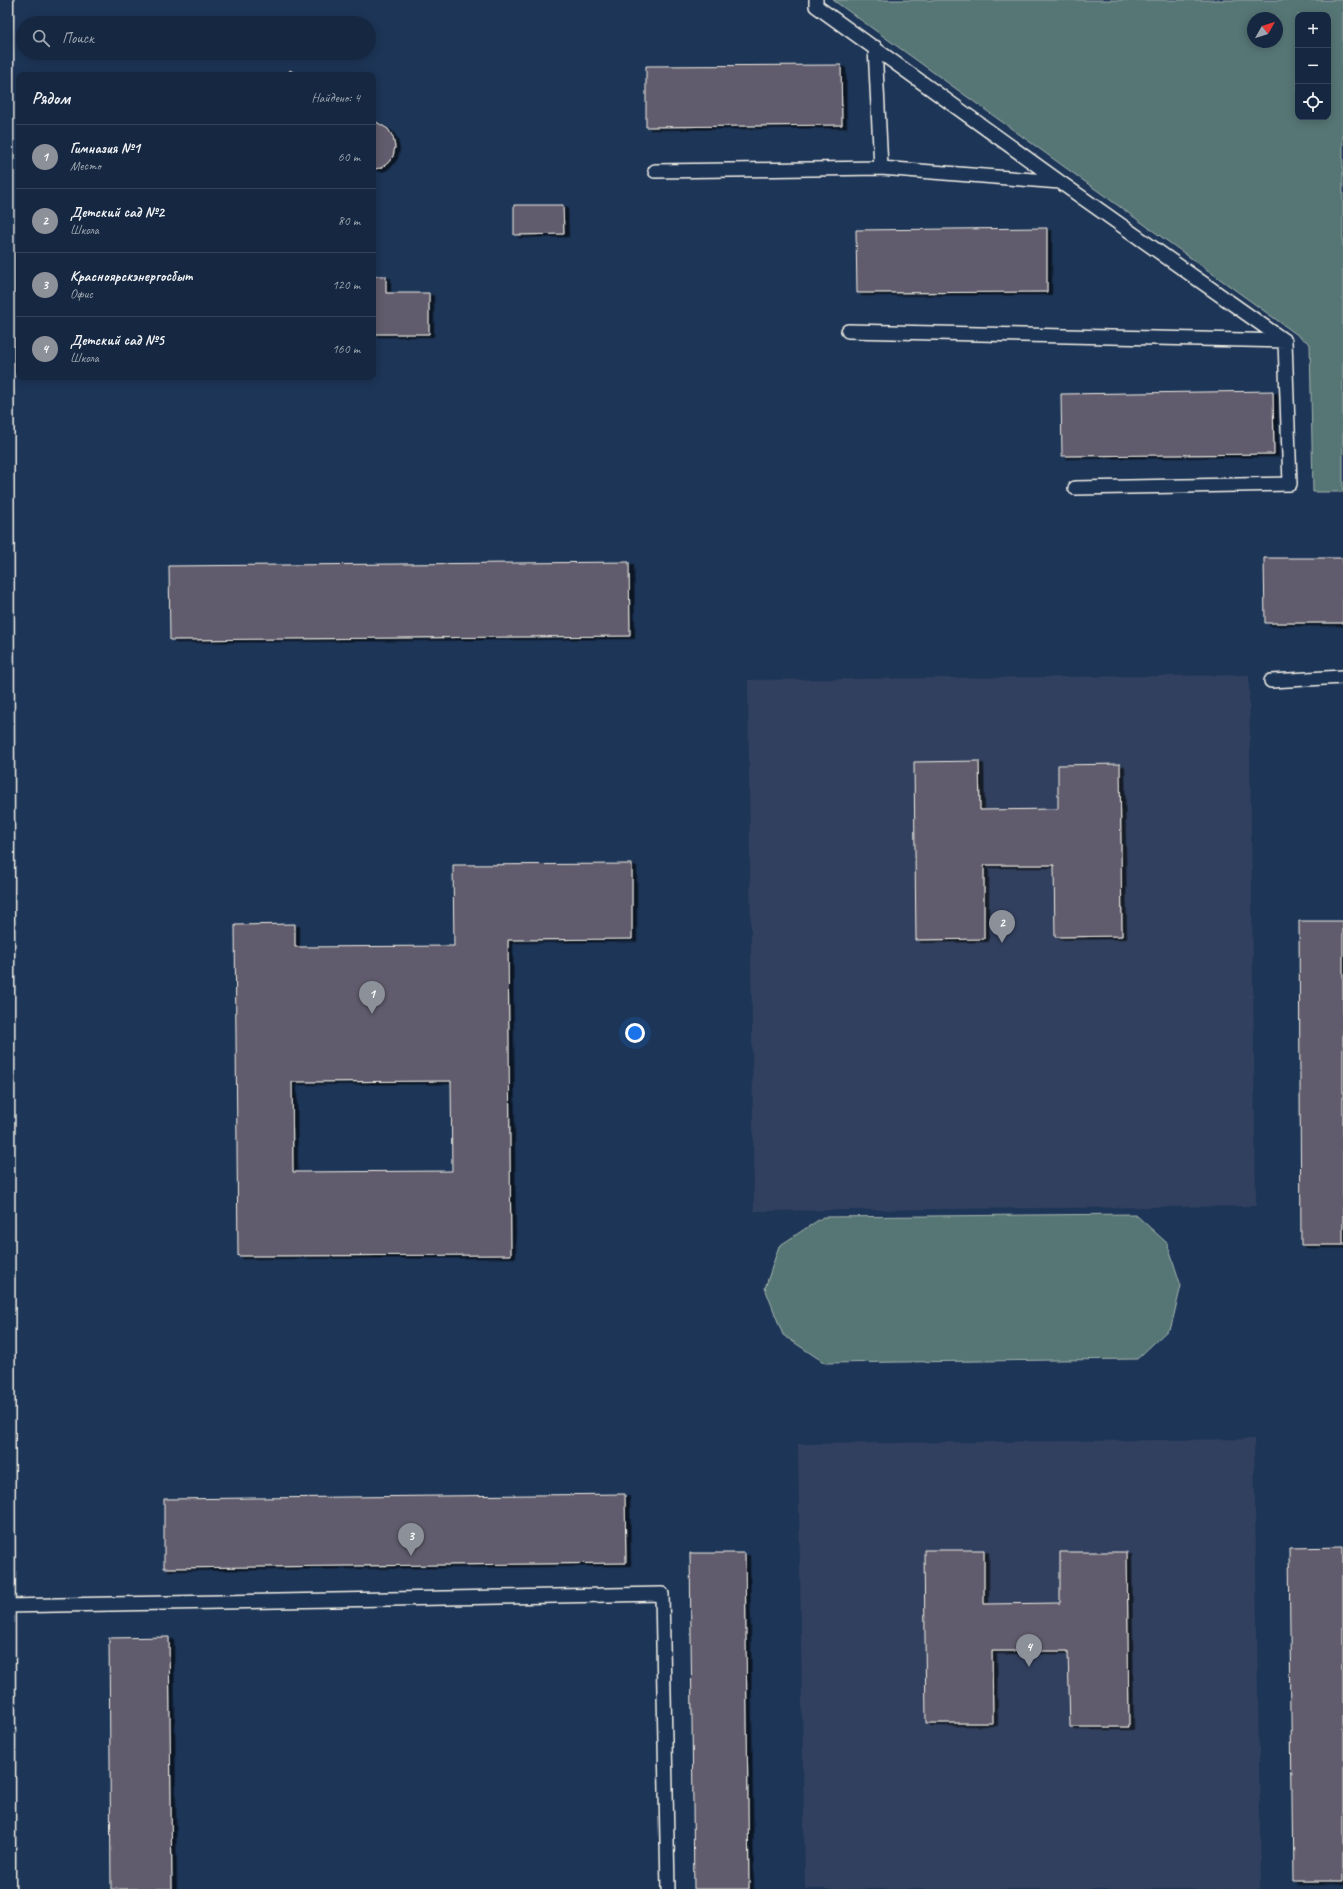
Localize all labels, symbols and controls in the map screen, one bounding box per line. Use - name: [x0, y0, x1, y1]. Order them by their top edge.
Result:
- north arrow: [1247, 12, 1283, 48]
- map controls: [1295, 12, 1331, 120]
- button: +: [1295, 12, 1331, 48]
- search box: [16, 16, 376, 60]
- icon: search: [30, 27, 52, 49]
- text: Поиск: [62, 29, 94, 48]
- button: −: [1295, 48, 1331, 84]
- button: locate: [1295, 84, 1331, 120]
- text: Рядом: [32, 88, 70, 109]
- text: Найдено: 4: [312, 90, 360, 106]
- text: Гимназия №1: [70, 139, 140, 158]
- text: 1: [42, 149, 48, 165]
- text: 60 m: [338, 149, 360, 165]
- text: Место: [70, 158, 101, 174]
- text: Детский сад №2: [70, 203, 164, 222]
- text: 2: [42, 213, 48, 229]
- text: 80 m: [338, 213, 360, 229]
- text: Школа: [70, 222, 99, 238]
- text: Красноярскэнергосбыт: [70, 267, 192, 286]
- text: 3: [42, 277, 48, 293]
- text: 120 m: [332, 277, 360, 293]
- text: Офис: [70, 286, 93, 302]
- text: Детский сад №5: [70, 331, 164, 350]
- text: 4: [42, 341, 48, 357]
- text: 160 m: [332, 341, 360, 357]
- text: Школа: [70, 350, 99, 366]
- pin: 2: [989, 910, 1015, 943]
- pin: 1: [359, 981, 385, 1014]
- your location: [625, 1023, 645, 1043]
- pin: 3: [398, 1523, 424, 1556]
- pin: 4: [1016, 1634, 1042, 1667]

